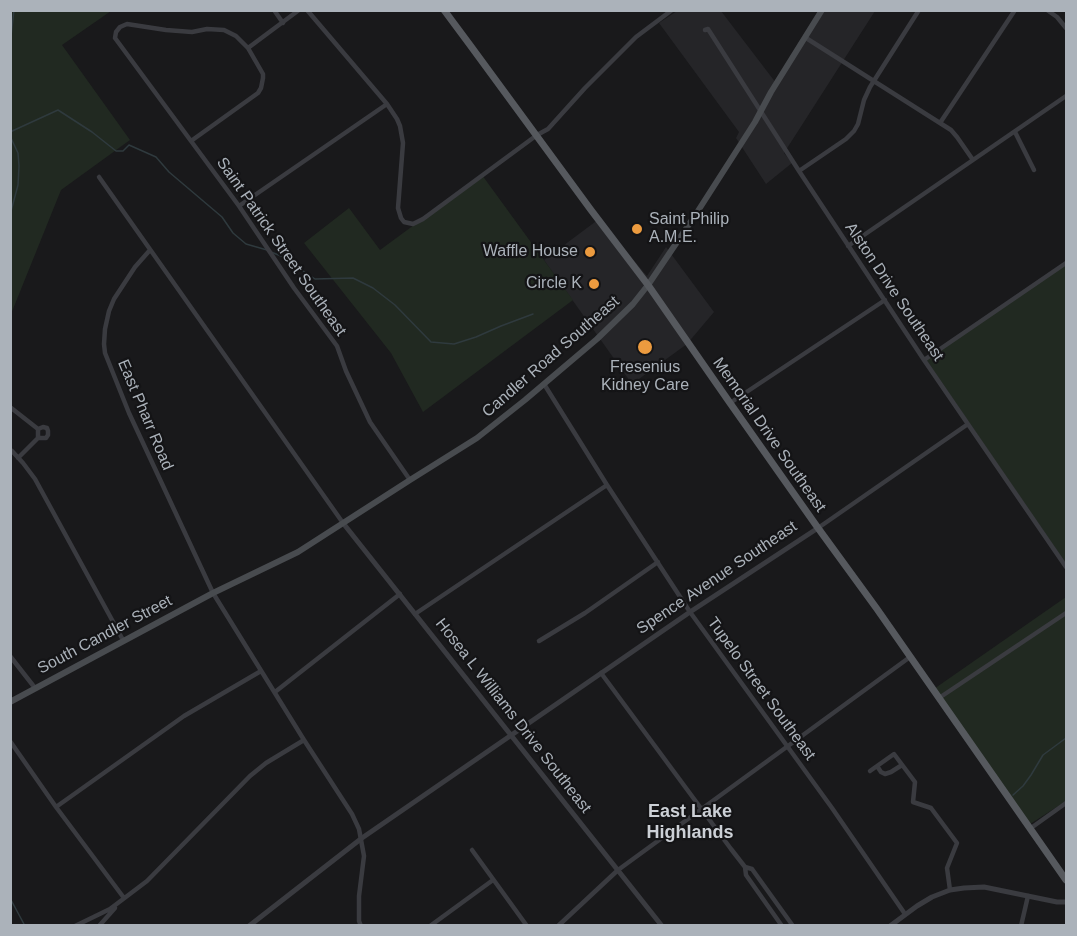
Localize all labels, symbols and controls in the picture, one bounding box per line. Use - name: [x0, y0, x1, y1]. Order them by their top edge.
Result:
- street label: Saint Patrick Street Southeast: [212, 154, 350, 340]
- place label: Saint Philip A.M.E.: [649, 210, 729, 248]
- street label: Alston Drive Southeast: [841, 219, 947, 365]
- marker: Saint Philip A.M.E.: [630, 222, 644, 236]
- place label: Waffle House: [483, 242, 578, 262]
- marker: Waffle House: [583, 245, 597, 259]
- place label: Circle K: [526, 274, 582, 294]
- marker: Circle K: [587, 277, 601, 291]
- street label: Candler Road Southeast: [479, 292, 623, 422]
- marker: Fresenius Kidney Care: [636, 338, 654, 356]
- street label: Memorial Drive Southeast: [708, 354, 830, 516]
- street label: East Pharr Road: [113, 357, 177, 473]
- place label: Fresenius Kidney Care: [601, 358, 689, 396]
- street label: Spence Avenue Southeast: [633, 517, 801, 639]
- street label: South Candler Street: [35, 591, 175, 679]
- street label: Tupelo Street Southeast: [703, 614, 819, 764]
- street label: Hosea L Williams Drive Southeast: [431, 615, 595, 817]
- district label: East Lake Highlands: [646, 801, 734, 844]

